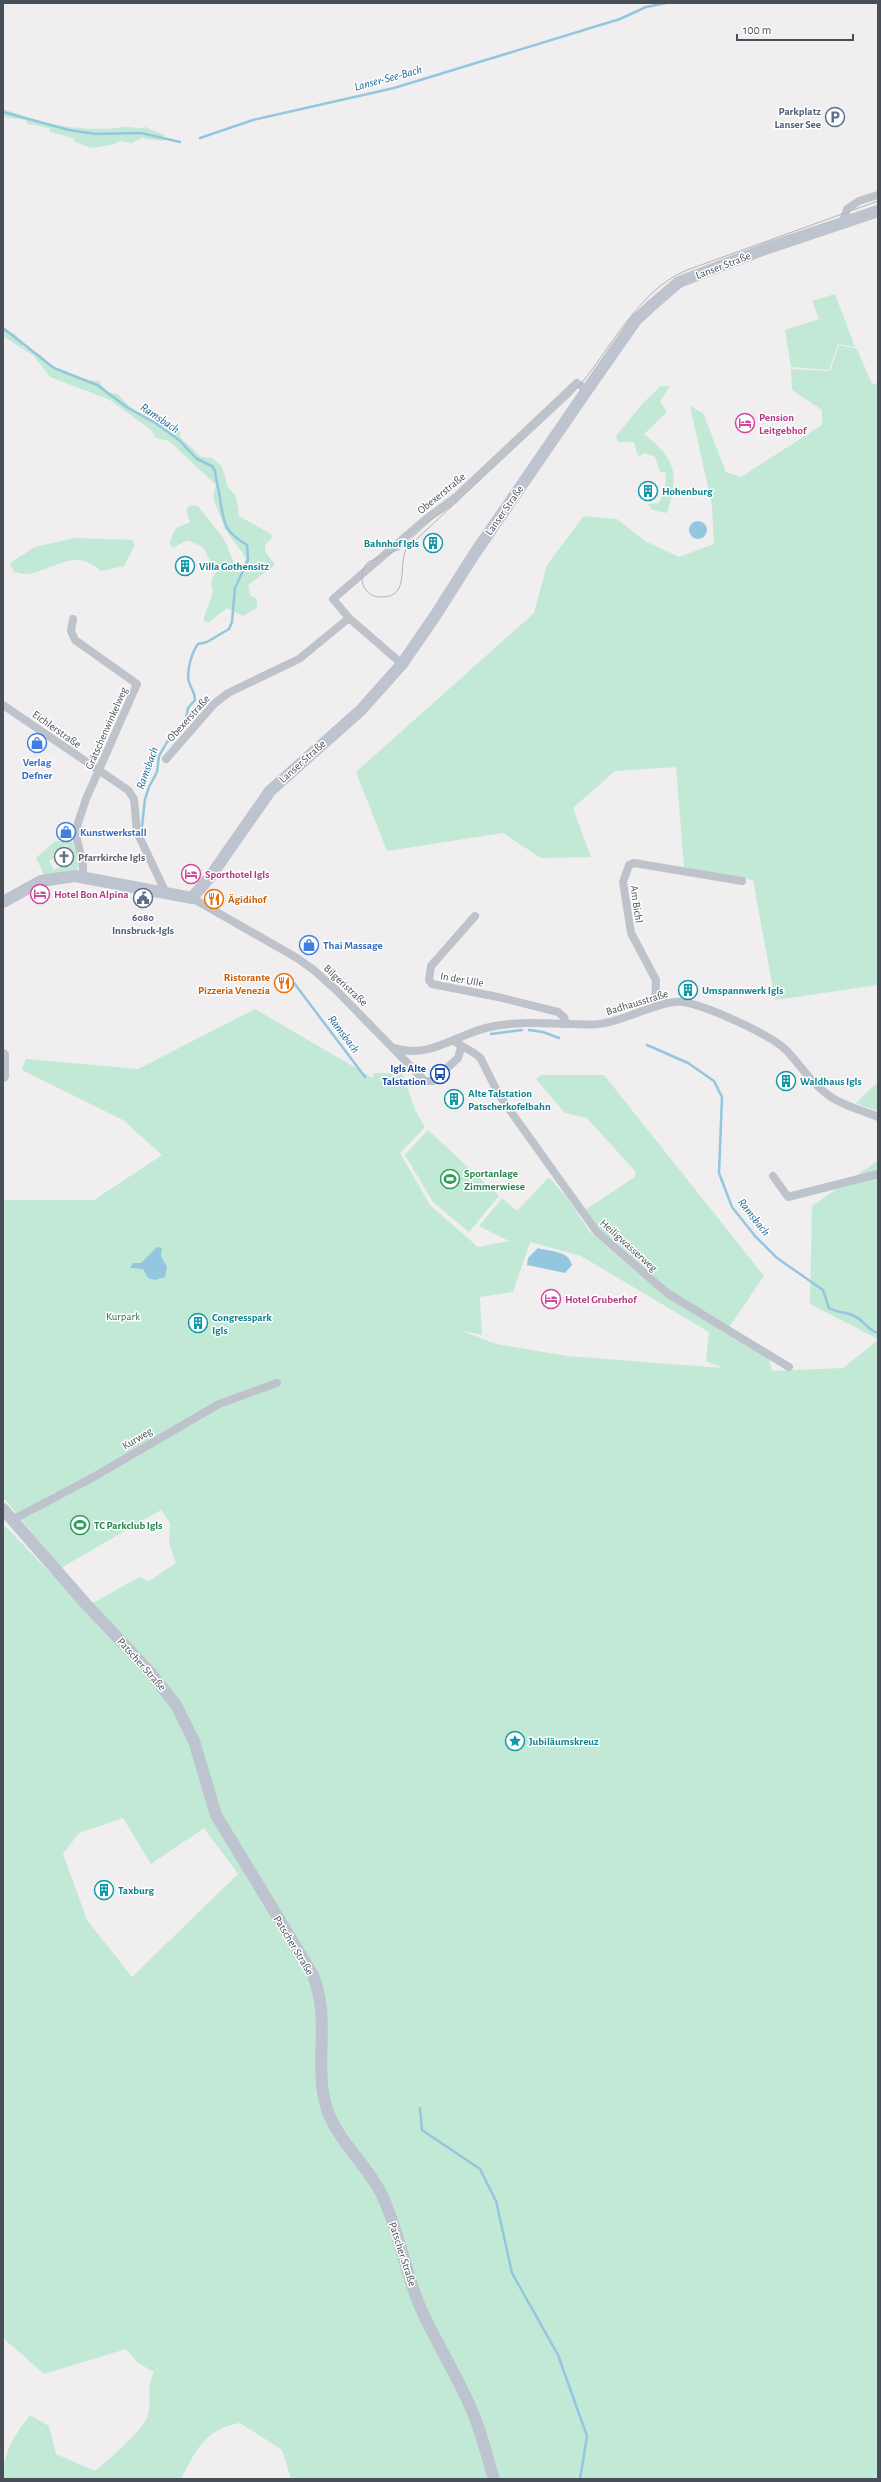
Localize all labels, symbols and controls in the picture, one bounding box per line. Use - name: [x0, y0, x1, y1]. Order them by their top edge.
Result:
- scale bar: [737, 16, 853, 42]
- text: 100 m: [743, 24, 771, 36]
- water label: Lanser-See-Bach: [353, 63, 423, 93]
- place label: Parkplatz Lanser See: [775, 106, 821, 130]
- parking icon: Parkplatz Lanser See: [824, 106, 846, 128]
- street label: Lanser Straße: [694, 250, 752, 281]
- water label: Ramsbach: [138, 401, 182, 435]
- hotel icon: Pension Leitgebhof: [734, 412, 756, 434]
- place label: Pension Leitgebhof: [759, 412, 808, 436]
- street label: Obexerstraße: [415, 471, 467, 516]
- building icon: Hohenburg: [637, 480, 659, 502]
- street label: Lanser Straße: [483, 483, 526, 537]
- place label: Hohenburg: [662, 486, 713, 497]
- building icon: Bahnhof Igls: [422, 532, 444, 554]
- place label: Bahnhof Igls: [364, 538, 419, 549]
- building icon: Villa Gothensitz: [174, 555, 196, 577]
- place label: Villa Gothensitz: [199, 561, 269, 572]
- street label: Grätschenwinkelweg: [83, 685, 130, 771]
- street label: Obexerstraße: [165, 693, 212, 744]
- street label: Eichlerstraße: [30, 709, 83, 750]
- shop icon: Verlag Defner: [26, 732, 48, 754]
- street label: Lanser Straße: [277, 738, 328, 785]
- water label: Ramsbach: [134, 745, 160, 791]
- place label: Verlag Defner: [22, 757, 53, 781]
- shop icon: Kunstwerkstall: [55, 821, 77, 843]
- place label: Kunstwerkstall: [80, 827, 147, 838]
- church icon: Pfarrkirche Igls: [53, 846, 75, 868]
- place label: Pfarrkirche Igls: [78, 852, 145, 863]
- hotel icon: Sporthotel Igls: [180, 863, 202, 885]
- place label: Sporthotel Igls: [205, 869, 269, 880]
- hotel icon: Hotel Bon Alpina: [29, 883, 51, 905]
- street label: Am Bichl: [628, 884, 645, 924]
- public building icon: 6080 Innsbruck-Igls: [132, 887, 154, 909]
- restaurant icon: Ägidihof: [203, 888, 225, 910]
- place label: Hotel Bon Alpina: [54, 889, 129, 900]
- place label: Ägidihof: [228, 893, 268, 905]
- place label: 6080 Innsbruck-Igls: [112, 912, 174, 936]
- shop icon: Thai Massage: [298, 934, 320, 956]
- place label: Thai Massage: [323, 940, 383, 951]
- street label: Bilgeristraße: [322, 963, 370, 1008]
- street label: In der Ulle: [439, 970, 484, 989]
- place label: Ristorante Pizzeria Venezia: [198, 972, 271, 996]
- restaurant icon: Ristorante Pizzeria Venezia: [273, 972, 295, 994]
- building icon: Umspannwerk Igls: [677, 979, 699, 1001]
- place label: Umspannwerk Igls: [702, 985, 783, 996]
- street label: Badhausstraße: [605, 988, 670, 1017]
- water label: Ramsbach: [326, 1013, 362, 1055]
- place label: Igls Alte Talstation: [382, 1063, 426, 1087]
- bus stop icon: Igls Alte Talstation: [429, 1063, 451, 1085]
- building icon: Waldhaus Igls: [775, 1070, 797, 1092]
- place label: Waldhaus Igls: [800, 1076, 862, 1087]
- building icon: Alte Talstation Patscherkofelbahn: [443, 1088, 465, 1110]
- place label: Alte Talstation Patscherkofelbahn: [468, 1088, 551, 1112]
- sports icon: Sportanlage Zimmerwiese: [439, 1168, 461, 1190]
- place label: Sportanlage Zimmerwiese: [464, 1168, 525, 1192]
- water label: Ramsbach: [736, 1196, 772, 1238]
- street label: Heiligwasserweg: [598, 1217, 660, 1274]
- hotel icon: Hotel Gruberhof: [540, 1288, 562, 1310]
- place label: Hotel Gruberhof: [565, 1294, 638, 1305]
- park label: Kurpark: [106, 1311, 140, 1322]
- building icon: Congresspark Igls: [187, 1312, 209, 1334]
- place label: Congresspark Igls: [212, 1312, 272, 1336]
- street label: Kurweg: [120, 1425, 155, 1452]
- sports icon: TC Parkclub Igls: [69, 1514, 91, 1536]
- place label: TC Parkclub Igls: [94, 1520, 162, 1531]
- street label: Patscher Straße: [115, 1636, 168, 1693]
- place icon: Jubiläumskreuz: [504, 1730, 526, 1752]
- place label: Jubiläumskreuz: [529, 1736, 599, 1747]
- building icon: Taxburg: [93, 1879, 115, 1901]
- place label: Taxburg: [118, 1885, 154, 1896]
- street label: Patscher Straße: [272, 1914, 316, 1977]
- street label: Patscher Straße: [387, 2221, 418, 2288]

